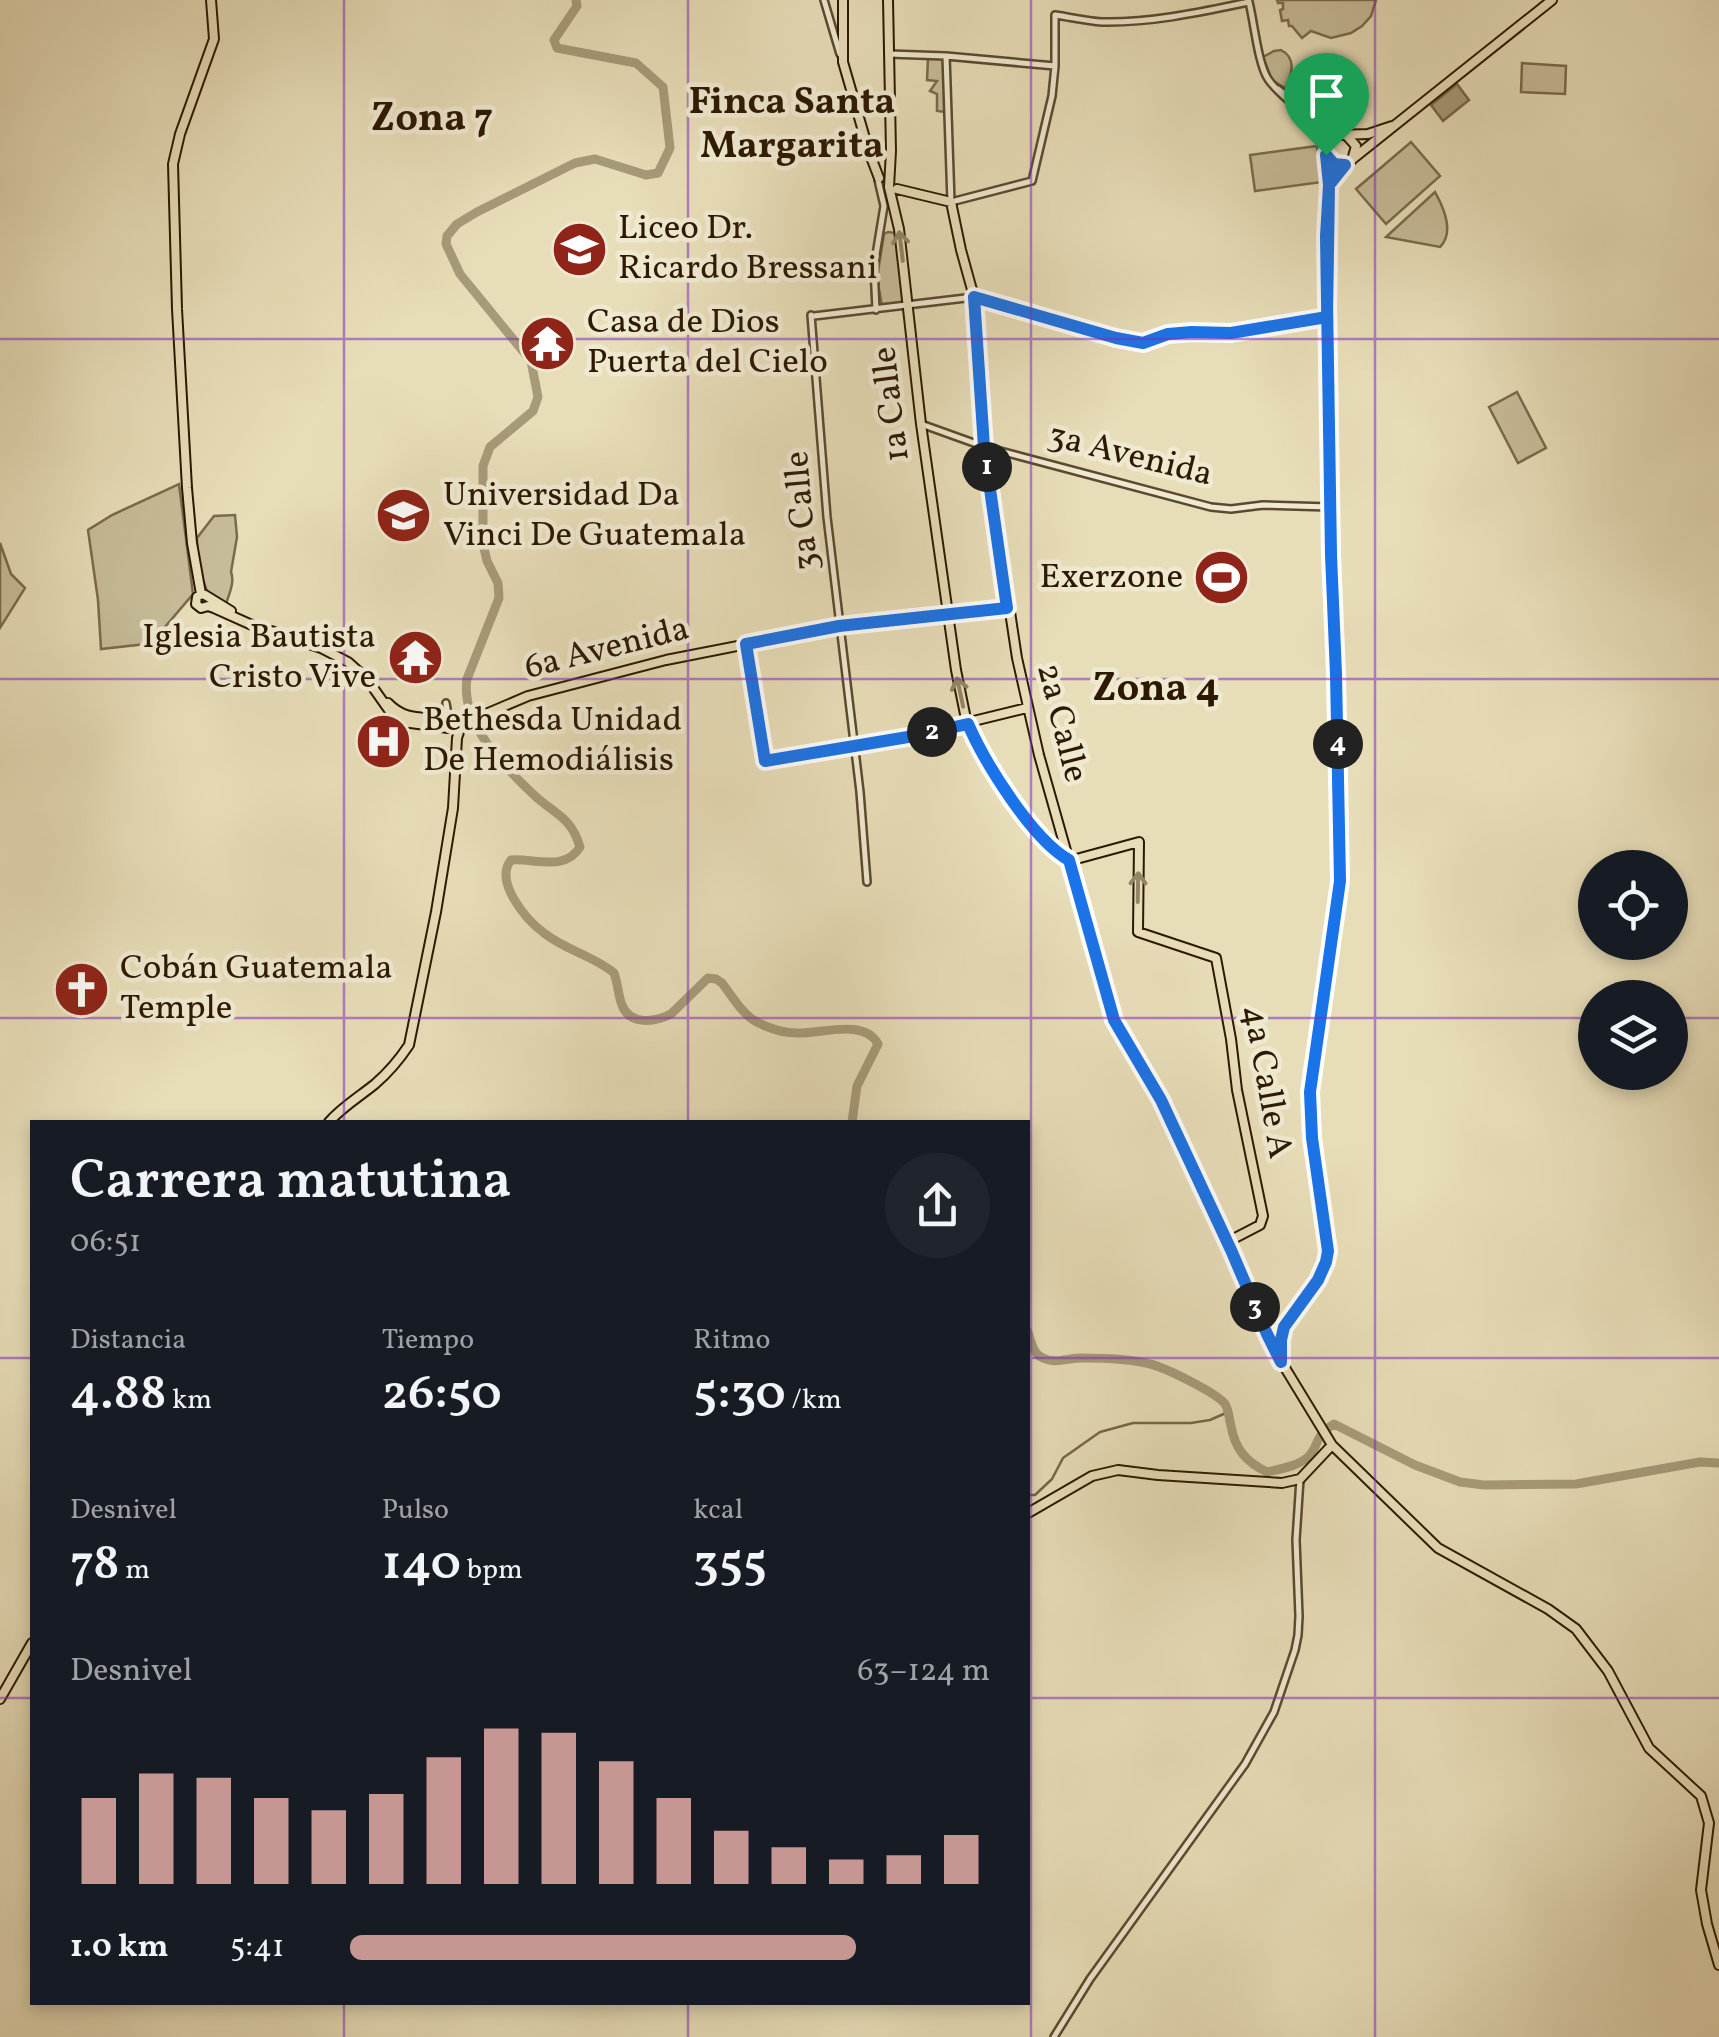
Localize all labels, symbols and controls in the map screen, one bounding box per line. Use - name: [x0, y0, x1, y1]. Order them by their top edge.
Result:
- pin: [1284, 53, 1369, 156]
- icon: arrive: [1299, 68, 1354, 123]
- district label: Finca Santa Margarita: [689, 77, 895, 174]
- district label: Zona 7: [371, 92, 493, 148]
- place label: Liceo Dr. Ricardo Bressani: [618, 205, 877, 293]
- school or university icon: Liceo Dr. Ricardo Bressani: [549, 219, 609, 279]
- one-way arrow: [891, 230, 910, 262]
- place label: Casa de Dios Puerta del Cielo: [587, 299, 828, 387]
- temple icon: Casa de Dios Puerta del Cielo: [518, 313, 578, 373]
- street label: 1a Calle: [861, 344, 923, 464]
- street label: 3a Avenida: [1043, 412, 1217, 500]
- pin: 1: [962, 442, 1012, 492]
- text: 1: [981, 447, 993, 486]
- street label: 3a Calle: [774, 449, 832, 573]
- place label: Universidad Da Vinci De Guatemala: [443, 472, 746, 560]
- school or university icon: Universidad Da Vinci De Guatemala: [374, 486, 434, 546]
- sports icon: Exerzone: [1192, 548, 1252, 608]
- place label: Exerzone: [1040, 554, 1183, 602]
- street label: 6a Avenida: [520, 605, 694, 693]
- place label: Iglesia Bautista Cristo Vive: [142, 614, 376, 702]
- temple icon: Iglesia Bautista Cristo Vive: [385, 628, 445, 688]
- street label: 2a Calle: [1023, 658, 1099, 788]
- district label: Zona 4: [1092, 662, 1220, 718]
- one-way arrow: [950, 677, 969, 709]
- place label: Bethesda Unidad De Hemodiálisis: [423, 697, 682, 785]
- pin: 2: [907, 707, 957, 757]
- hospital icon: Bethesda Unidad De Hemodiálisis: [354, 711, 414, 771]
- text: 2: [925, 712, 939, 751]
- pin: 4: [1313, 719, 1363, 769]
- text: 4: [1330, 724, 1346, 763]
- map controls: [1578, 850, 1688, 1090]
- button: locate: [1578, 850, 1688, 960]
- one-way arrow: [1128, 872, 1148, 904]
- place label: Cobán Guatemala Temple: [120, 945, 393, 1033]
- church icon: Cobán Guatemala Temple: [51, 959, 111, 1019]
- button: layers: [1578, 980, 1688, 1090]
- street label: 4a Calle A: [1229, 1002, 1303, 1162]
- text: Carrera matutina: [70, 1145, 511, 1221]
- button: share: [885, 1153, 990, 1258]
- text: 06:51: [70, 1221, 141, 1265]
- pin: 3: [1230, 1282, 1280, 1332]
- text: 3: [1248, 1287, 1262, 1326]
- text: Distancia: [70, 1321, 186, 1360]
- text: Tiempo: [382, 1321, 474, 1360]
- text: Ritmo: [693, 1321, 770, 1360]
- text: 4.88: [70, 1360, 167, 1430]
- text: 26:50: [382, 1360, 502, 1430]
- text: 5:30: [693, 1360, 786, 1430]
- text: km: [167, 1381, 212, 1420]
- text: /km: [786, 1381, 842, 1420]
- text: Desnivel: [70, 1491, 177, 1530]
- text: Pulso: [382, 1491, 449, 1530]
- text: kcal: [693, 1491, 743, 1530]
- text: 78: [70, 1530, 120, 1600]
- text: 140: [382, 1530, 461, 1600]
- text: 355: [693, 1530, 767, 1600]
- text: m: [120, 1551, 150, 1590]
- text: bpm: [461, 1551, 523, 1590]
- text: Desnivel: [70, 1650, 192, 1694]
- text: 63–124 m: [857, 1650, 990, 1694]
- text: 1.0 km: [70, 1926, 168, 1970]
- text: 5:41: [230, 1926, 284, 1970]

